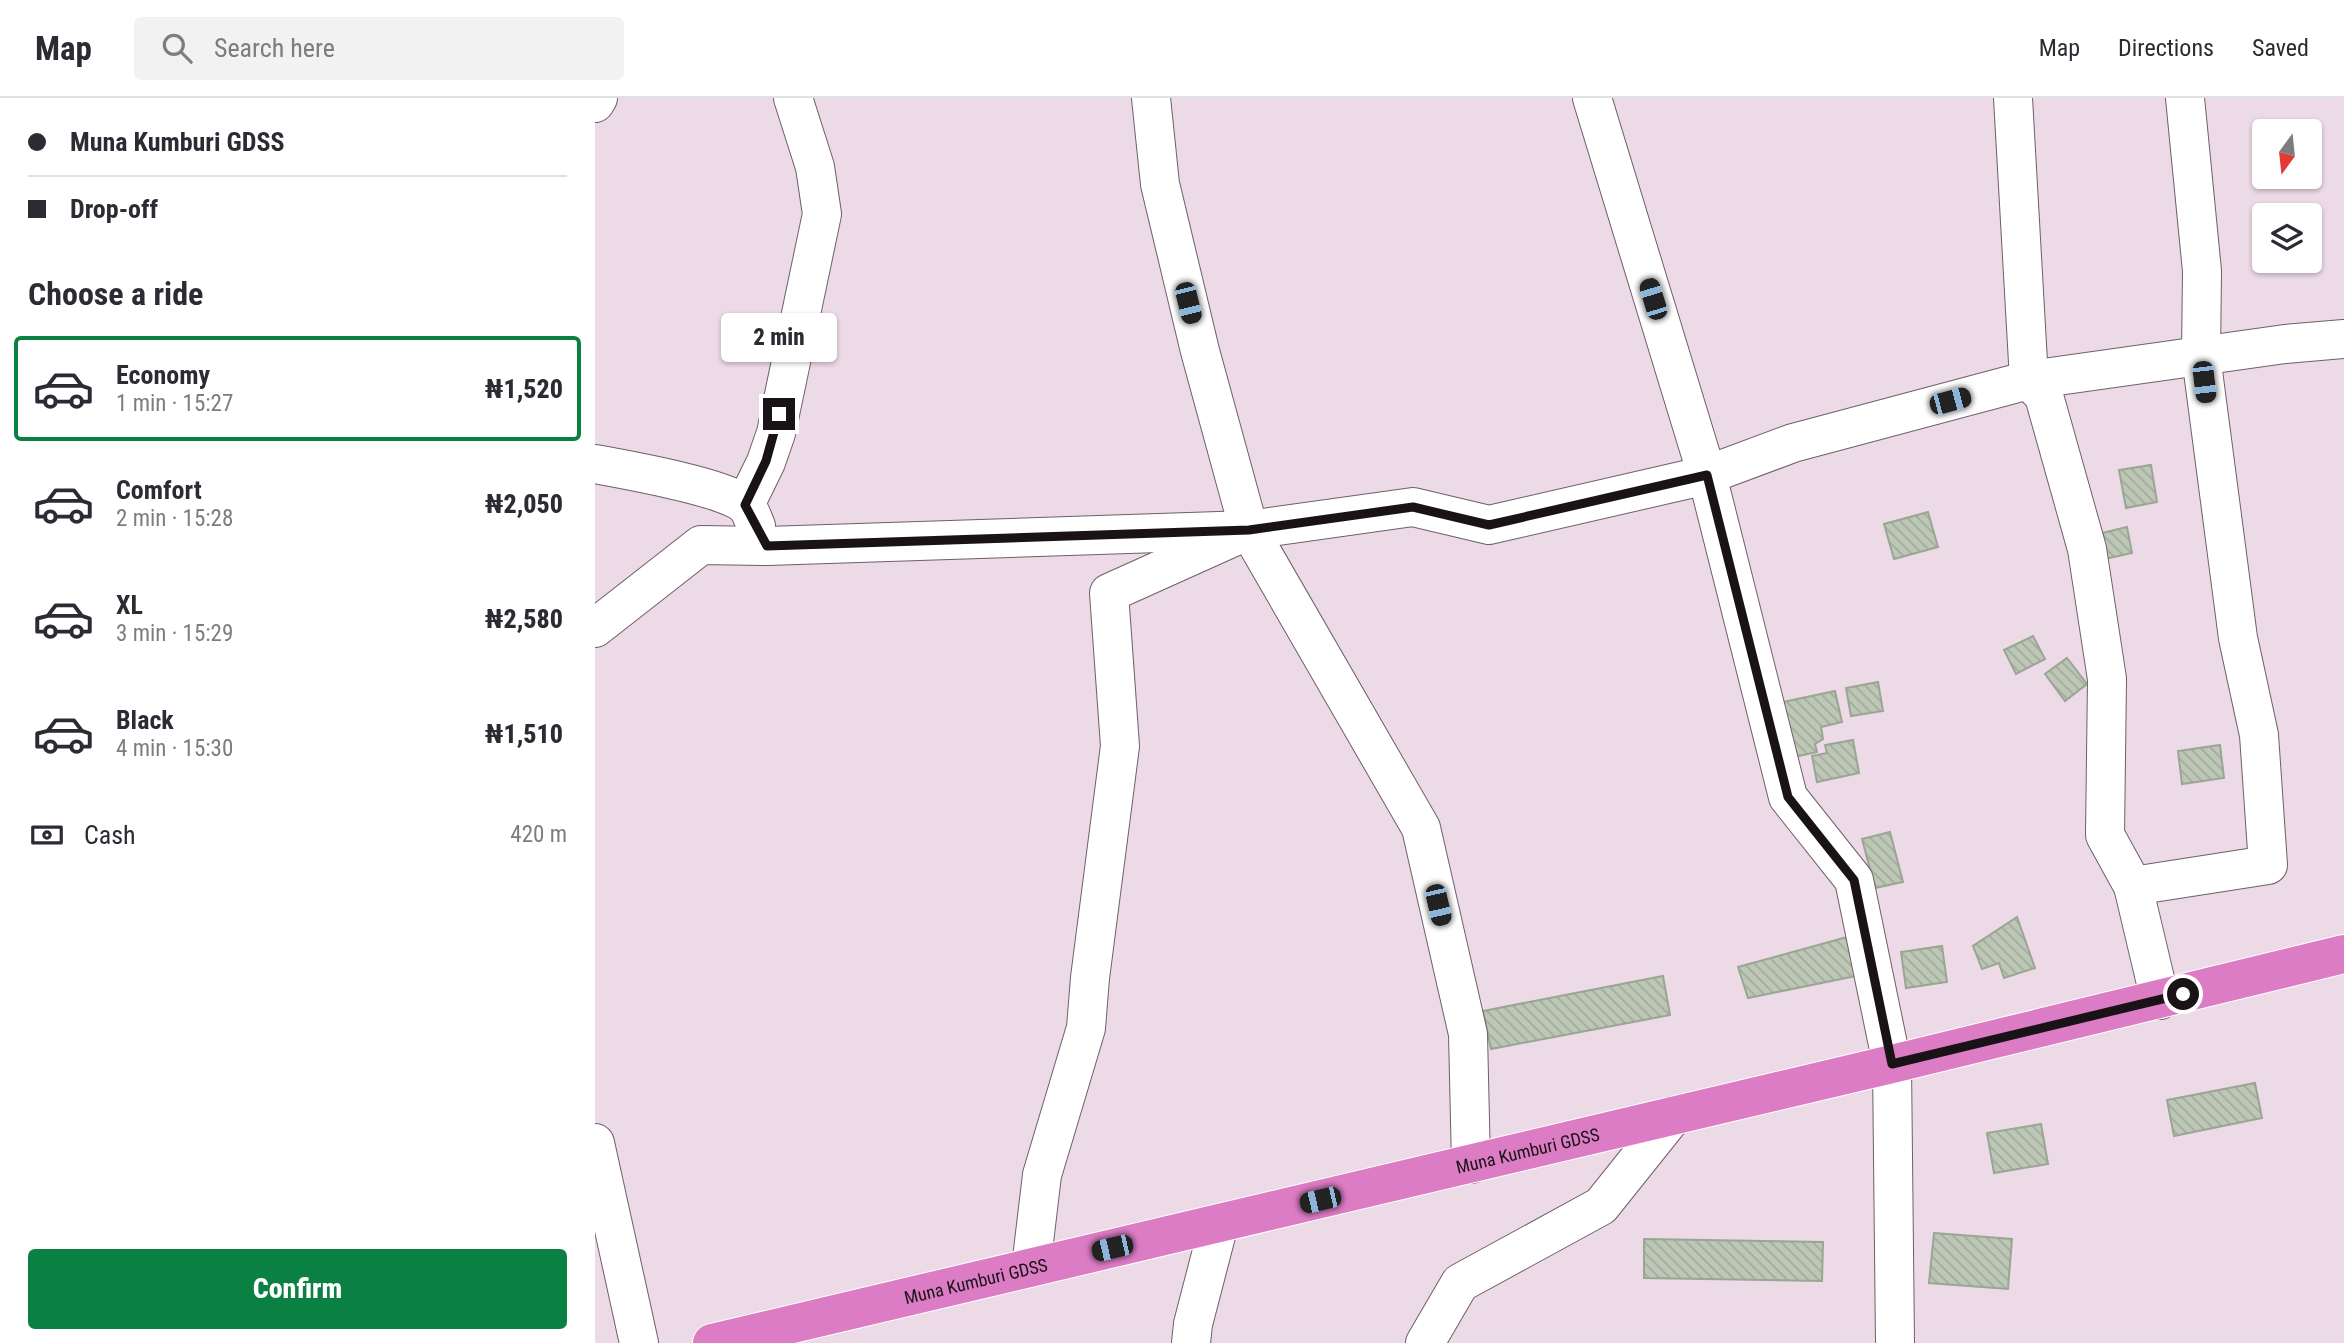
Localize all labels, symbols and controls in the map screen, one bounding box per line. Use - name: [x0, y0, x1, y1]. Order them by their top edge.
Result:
- search box: [134, 17, 624, 80]
- text: Map: [35, 29, 92, 68]
- icon: search: [158, 29, 196, 67]
- text: Search here: [214, 33, 335, 63]
- text: Map: [2039, 34, 2080, 62]
- text: Directions: [2118, 34, 2214, 62]
- text: Saved: [2252, 34, 2309, 62]
- north arrow: [2252, 119, 2322, 189]
- map controls: [2252, 119, 2322, 273]
- text: Muna Kumburi GDSS: [70, 127, 284, 157]
- text: Drop-off: [70, 194, 158, 224]
- button: layers: [2252, 203, 2322, 273]
- text: Choose a ride: [28, 275, 203, 313]
- car: [1637, 276, 1670, 322]
- car: [1173, 280, 1204, 326]
- callout: 2 min: [721, 313, 837, 362]
- text: 2 min: [753, 324, 805, 351]
- icon: car: [32, 357, 95, 420]
- text: Economy: [116, 360, 210, 390]
- car: [2192, 360, 2217, 404]
- text: ₦1,520: [485, 374, 563, 404]
- car: [1927, 385, 1974, 417]
- text: 1 min · 15:27: [116, 390, 233, 417]
- route end: [763, 398, 795, 430]
- icon: car: [32, 472, 95, 535]
- text: Comfort: [116, 475, 202, 505]
- text: ₦2,050: [485, 489, 563, 519]
- text: 2 min · 15:28: [116, 505, 233, 532]
- icon: car: [32, 587, 95, 650]
- text: XL: [116, 590, 143, 620]
- text: ₦2,580: [485, 604, 563, 634]
- text: 3 min · 15:29: [116, 620, 233, 647]
- icon: car: [32, 702, 95, 765]
- text: Black: [116, 705, 174, 735]
- text: ₦1,510: [485, 719, 563, 749]
- text: 4 min · 15:30: [116, 735, 233, 762]
- icon: cash: [28, 816, 66, 854]
- text: Cash: [84, 820, 136, 850]
- text: 420 m: [510, 821, 567, 848]
- car: [1424, 882, 1453, 928]
- route start: [2167, 978, 2199, 1010]
- street label: Muna Kumburi GDSS: [1454, 1123, 1601, 1177]
- car: [1298, 1185, 1343, 1215]
- car: [1090, 1233, 1135, 1263]
- button: Confirm: [28, 1249, 567, 1329]
- street label: Muna Kumburi GDSS: [902, 1254, 1050, 1308]

